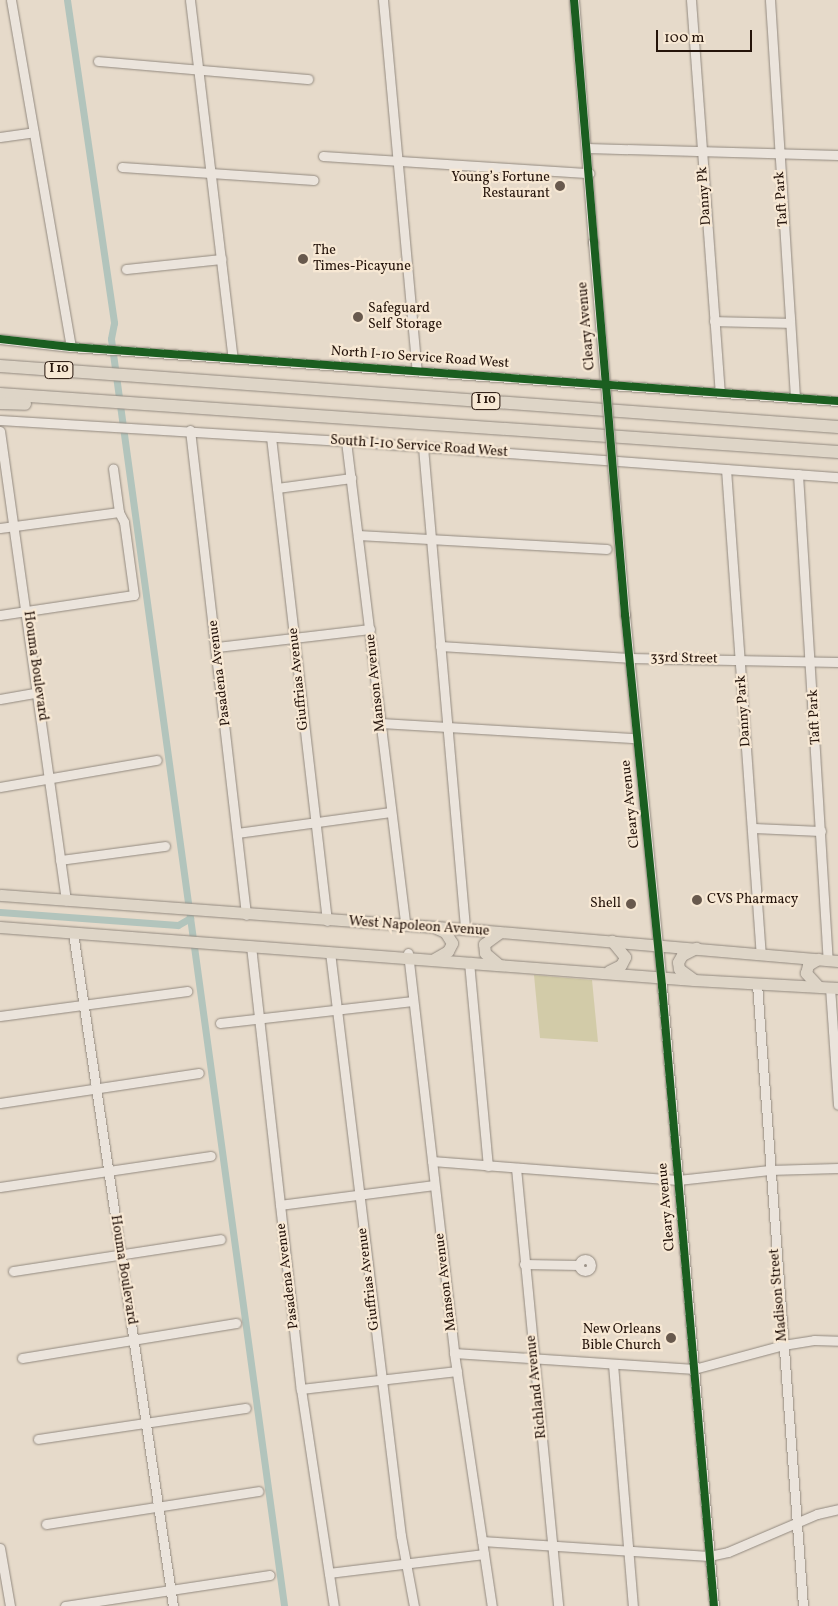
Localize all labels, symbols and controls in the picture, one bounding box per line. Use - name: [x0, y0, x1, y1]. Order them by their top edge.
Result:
- scale bar: [658, 20, 754, 52]
- text: 100 m: [664, 28, 704, 49]
- street label: Danny Pk: [695, 166, 715, 226]
- place label: Young’s Fortune Restaurant: [451, 170, 550, 202]
- street label: Taft Park: [772, 171, 792, 227]
- marker: Young’s Fortune Restaurant: [554, 180, 566, 192]
- place label: The Times-Picayune: [313, 243, 411, 276]
- marker: The Times-Picayune: [297, 253, 309, 265]
- street label: Cleary Avenue: [575, 281, 599, 371]
- place label: Safeguard Self Storage: [368, 301, 441, 334]
- marker: Safeguard Self Storage: [352, 311, 364, 323]
- street label: North I-10 Service Road West: [330, 343, 510, 373]
- road number: I 10: [44, 360, 74, 380]
- road number: I 10: [471, 392, 501, 411]
- street label: South I-10 Service Road West: [329, 432, 509, 462]
- street label: Houma Boulevard: [19, 610, 51, 722]
- street label: Pasadena Avenue: [205, 619, 235, 727]
- street label: Giuffrias Avenue: [285, 627, 313, 731]
- street label: Manson Avenue: [362, 633, 390, 733]
- street label: 33rd Street: [650, 650, 718, 668]
- street label: Danny Park: [733, 674, 755, 748]
- street label: Taft Park: [805, 689, 825, 745]
- street label: Cleary Avenue: [618, 759, 644, 849]
- place label: CVS Pharmacy: [707, 892, 798, 908]
- marker: CVS Pharmacy: [691, 894, 703, 906]
- place label: Shell: [590, 896, 621, 912]
- marker: Shell: [625, 898, 637, 910]
- street label: West Napoleon Avenue: [348, 914, 490, 940]
- street label: Cleary Avenue: [655, 1162, 679, 1252]
- street label: Houma Boulevard: [106, 1214, 140, 1326]
- street label: Pasadena Avenue: [273, 1222, 303, 1330]
- street label: Giuffrias Avenue: [354, 1227, 384, 1331]
- street label: Manson Avenue: [432, 1232, 460, 1332]
- street label: Madison Street: [767, 1248, 791, 1342]
- place label: New Orleans Bible Church: [581, 1322, 661, 1354]
- marker: New Orleans Bible Church: [665, 1332, 677, 1344]
- street label: Richland Avenue: [523, 1334, 551, 1440]

